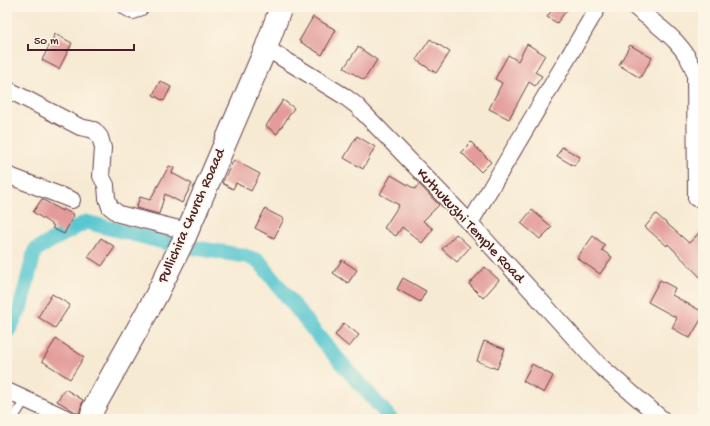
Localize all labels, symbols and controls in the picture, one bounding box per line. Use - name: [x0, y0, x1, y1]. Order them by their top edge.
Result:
- scale bar: [28, 26, 134, 52]
- text: 50 m: [34, 35, 59, 49]
- street label: Pullichira Church Roaad: [154, 145, 230, 287]
- street label: Kuthukuzhi Temple Road: [412, 165, 529, 288]

